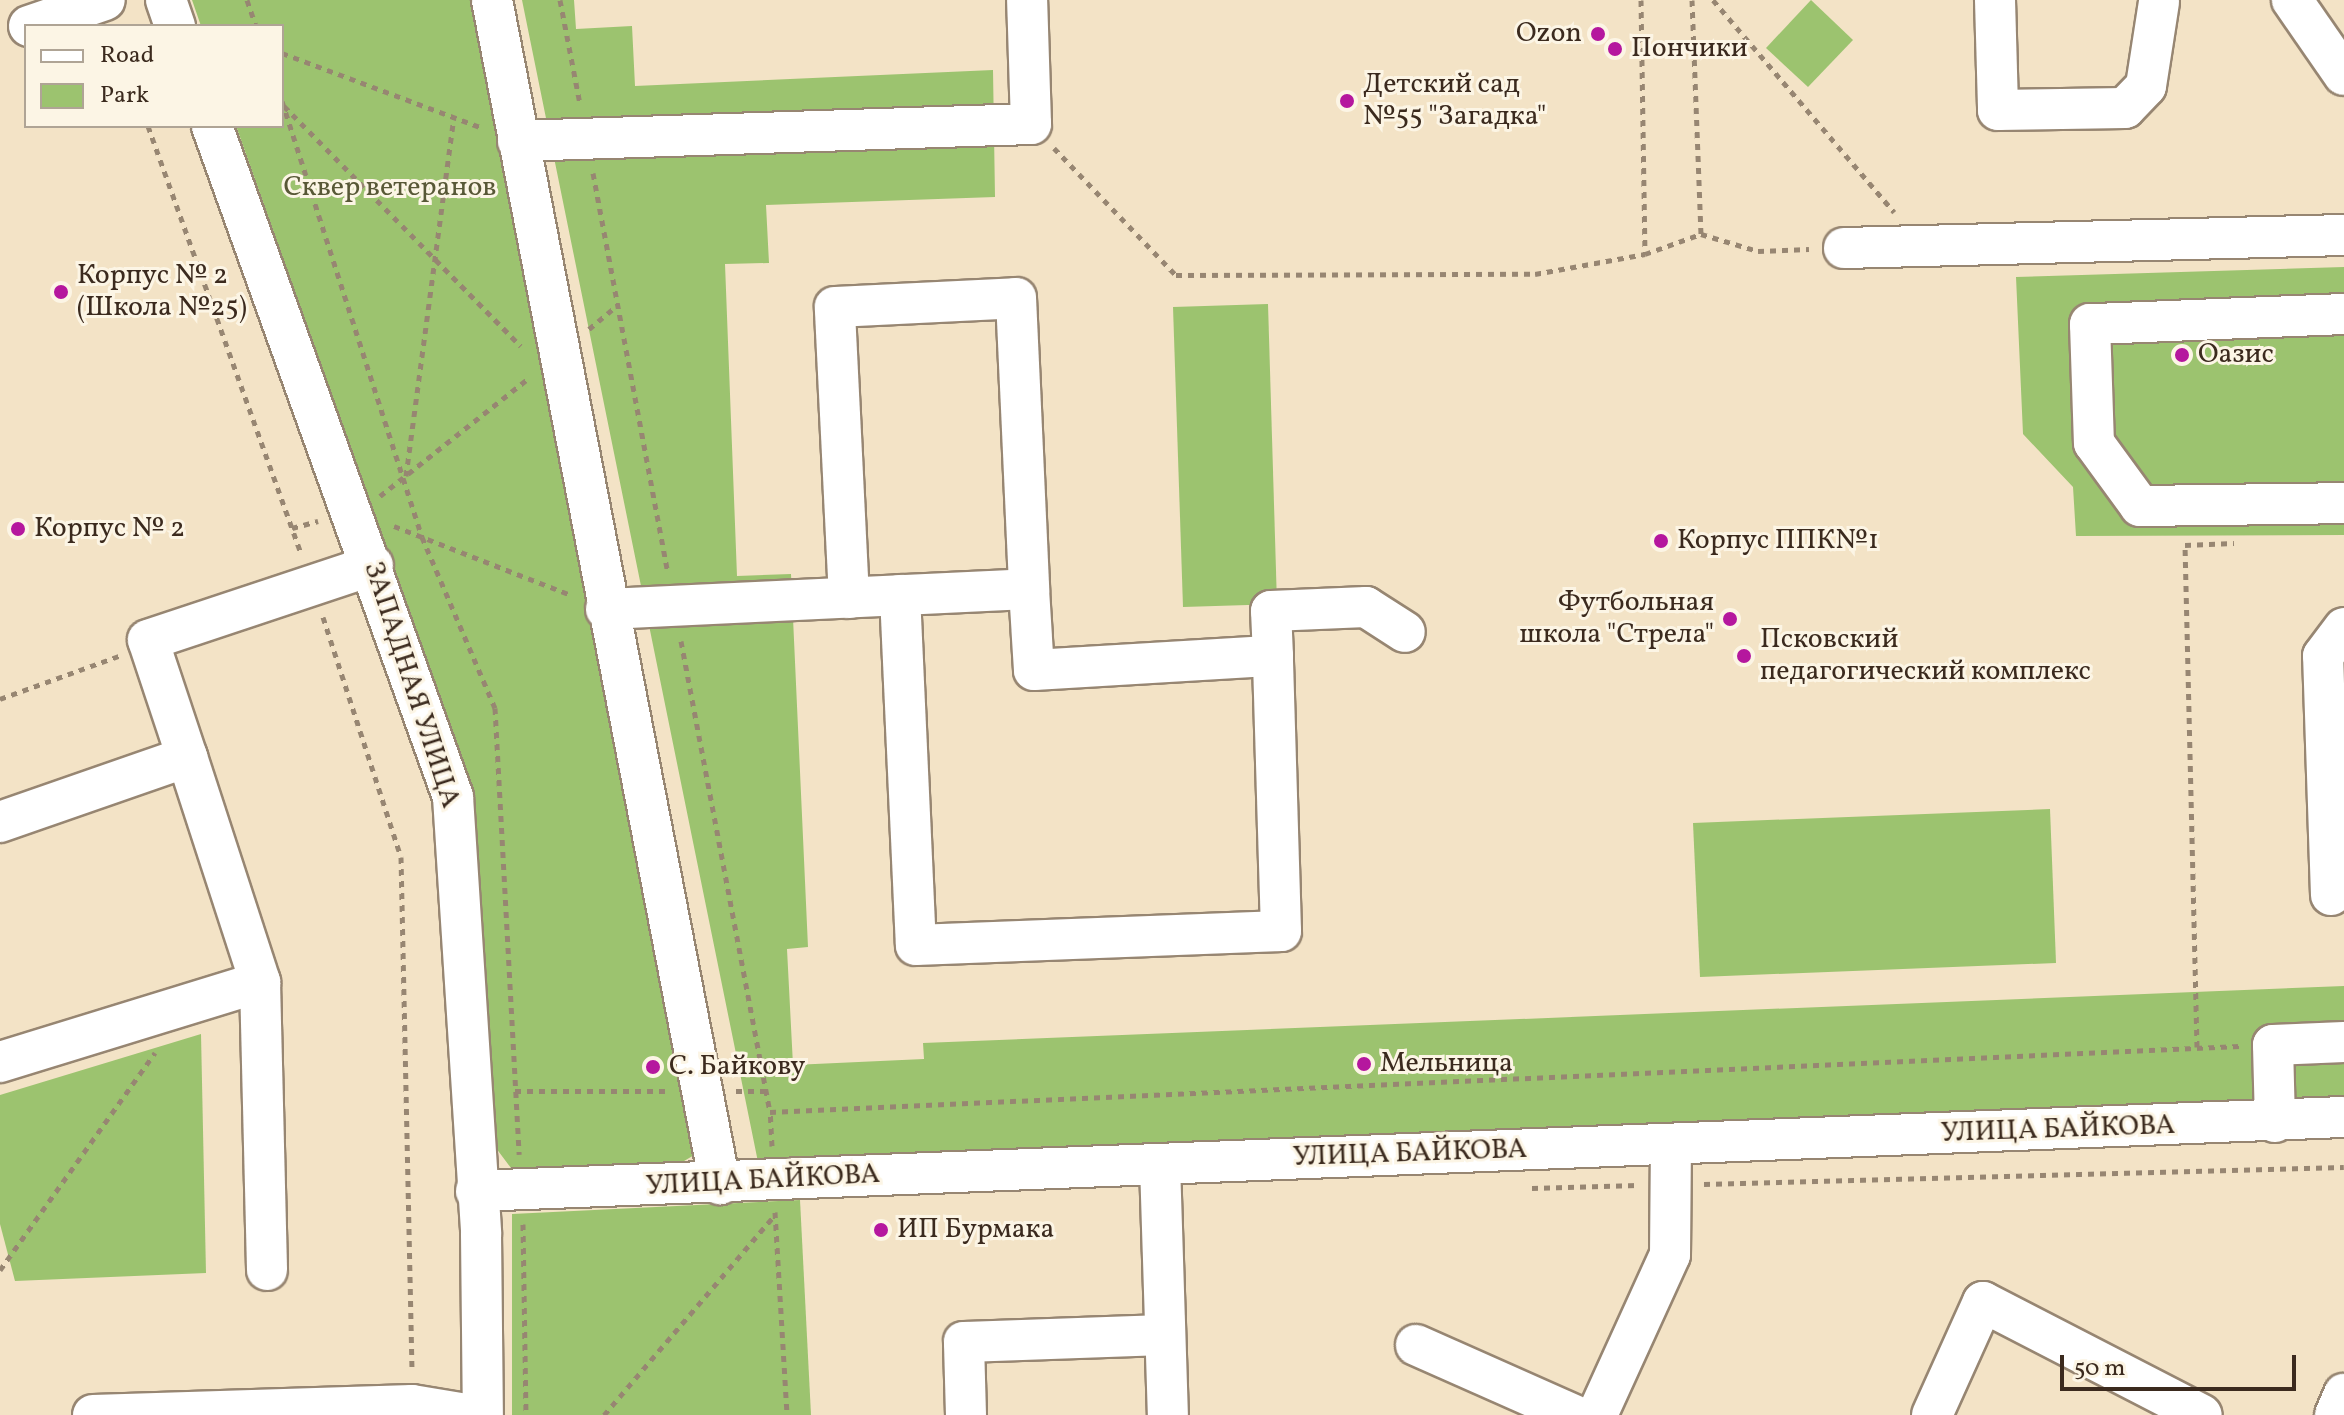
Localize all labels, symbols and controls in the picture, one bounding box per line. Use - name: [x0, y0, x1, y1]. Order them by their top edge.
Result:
- place label: Ozon: [1516, 17, 1582, 51]
- legend: [24, 24, 284, 128]
- marker: Ozon: [1589, 25, 1607, 43]
- place label: Пончики: [1631, 32, 1748, 66]
- text: Road: [100, 39, 154, 73]
- marker: Пончики: [1606, 40, 1624, 58]
- place label: Детский сад №55 "Загадка": [1363, 68, 1546, 134]
- text: Park: [100, 79, 149, 113]
- marker: Детский сад №55 "Загадка": [1338, 92, 1356, 110]
- park label: Сквер ветеранов: [283, 171, 497, 205]
- place label: Корпус № 2 (Школа №25): [77, 259, 247, 325]
- marker: Корпус № 2 (Школа №25): [52, 283, 70, 301]
- place label: Оазис: [2198, 338, 2274, 372]
- marker: Оазис: [2173, 346, 2191, 364]
- place label: Корпус № 2: [34, 512, 185, 546]
- marker: Корпус № 2: [9, 520, 27, 538]
- place label: Корпус ППК№1: [1677, 524, 1879, 558]
- marker: Корпус ППК№1: [1652, 532, 1670, 550]
- street label: ЗАПАДНАЯ УЛИЦА: [355, 558, 467, 812]
- place label: Футбольная школа "Стрела": [1519, 586, 1714, 652]
- marker: Футбольная школа "Стрела": [1721, 610, 1739, 628]
- place label: Псковский педагогический комплекс: [1760, 623, 2091, 689]
- marker: Псковский педагогический комплекс: [1735, 647, 1753, 665]
- place label: Мельница: [1380, 1047, 1513, 1081]
- place label: С. Байкову: [669, 1050, 805, 1084]
- marker: Мельница: [1355, 1055, 1373, 1073]
- marker: С. Байкову: [644, 1058, 662, 1076]
- street label: УЛИЦА БАЙКОВА: [1940, 1109, 2176, 1151]
- street label: УЛИЦА БАЙКОВА: [1292, 1133, 1528, 1175]
- street label: УЛИЦА БАЙКОВА: [645, 1158, 881, 1204]
- place label: ИП Бурмака: [897, 1213, 1054, 1247]
- marker: ИП Бурмака: [872, 1221, 890, 1239]
- scale bar: [2064, 1339, 2300, 1389]
- text: 50 m: [2074, 1352, 2126, 1386]

